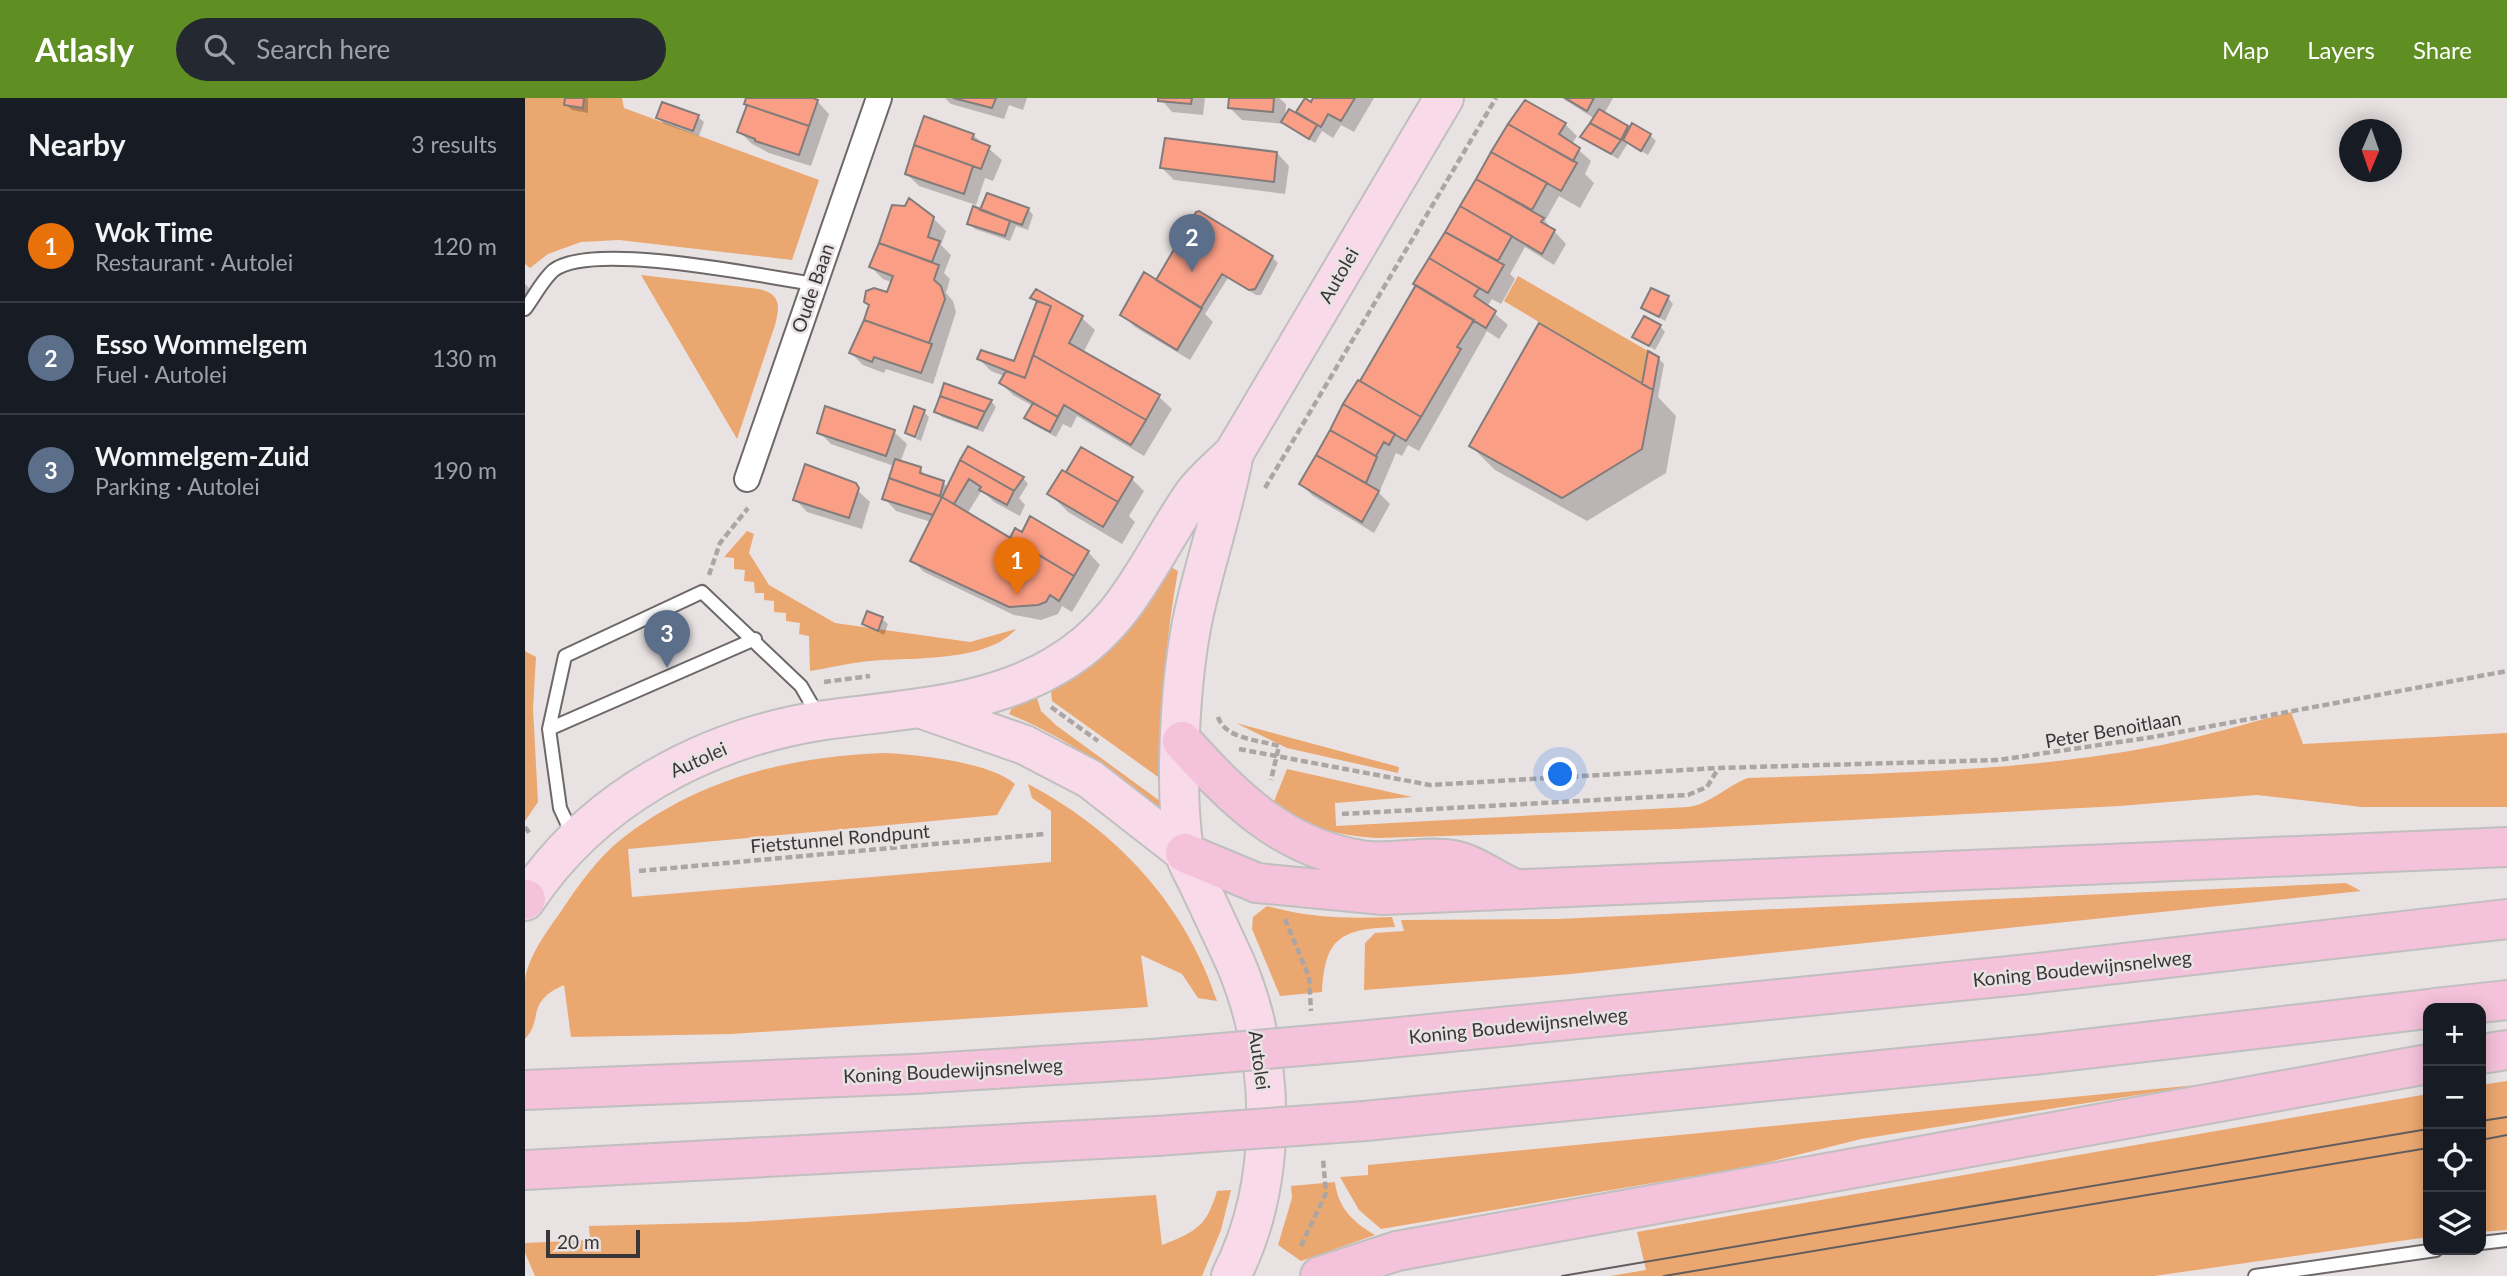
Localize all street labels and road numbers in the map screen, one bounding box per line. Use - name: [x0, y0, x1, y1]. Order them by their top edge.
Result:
- street label: Oude Baan: [786, 240, 838, 336]
- street label: Autolei: [1313, 243, 1363, 307]
- street label: Peter Benoitlaan: [2043, 706, 2183, 752]
- street label: Autolei: [666, 736, 730, 782]
- street label: Fietstunnel Rondpunt: [749, 819, 931, 857]
- street label: Koning Boudewijnsnelweg: [1971, 945, 2193, 991]
- street label: Koning Boudewijnsnelweg: [1407, 1002, 1629, 1048]
- street label: Autolei: [1244, 1029, 1276, 1091]
- street label: Koning Boudewijnsnelweg: [843, 1053, 1064, 1087]

